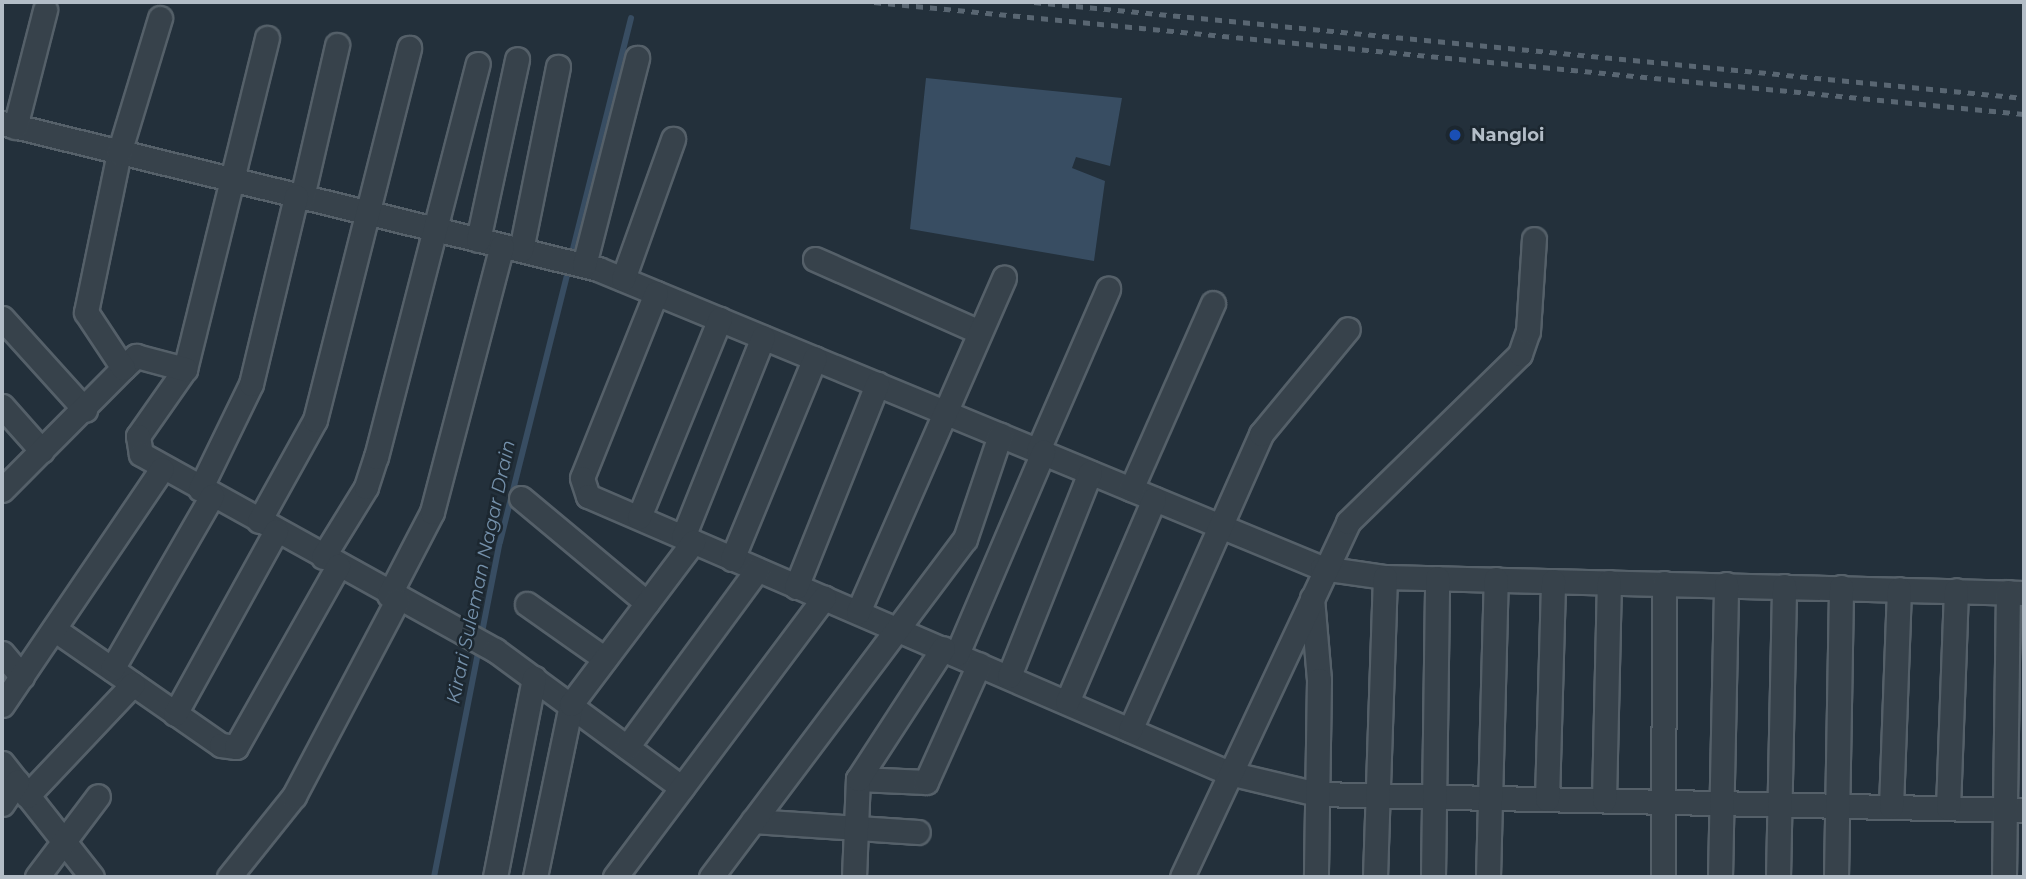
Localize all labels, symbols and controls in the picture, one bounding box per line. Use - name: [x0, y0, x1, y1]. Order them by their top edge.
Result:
- place label: Nangloi: [1471, 124, 1544, 146]
- marker: Nangloi: [1445, 125, 1465, 145]
- water label: Kirari Suleman Nagar Drain: [442, 438, 520, 706]

